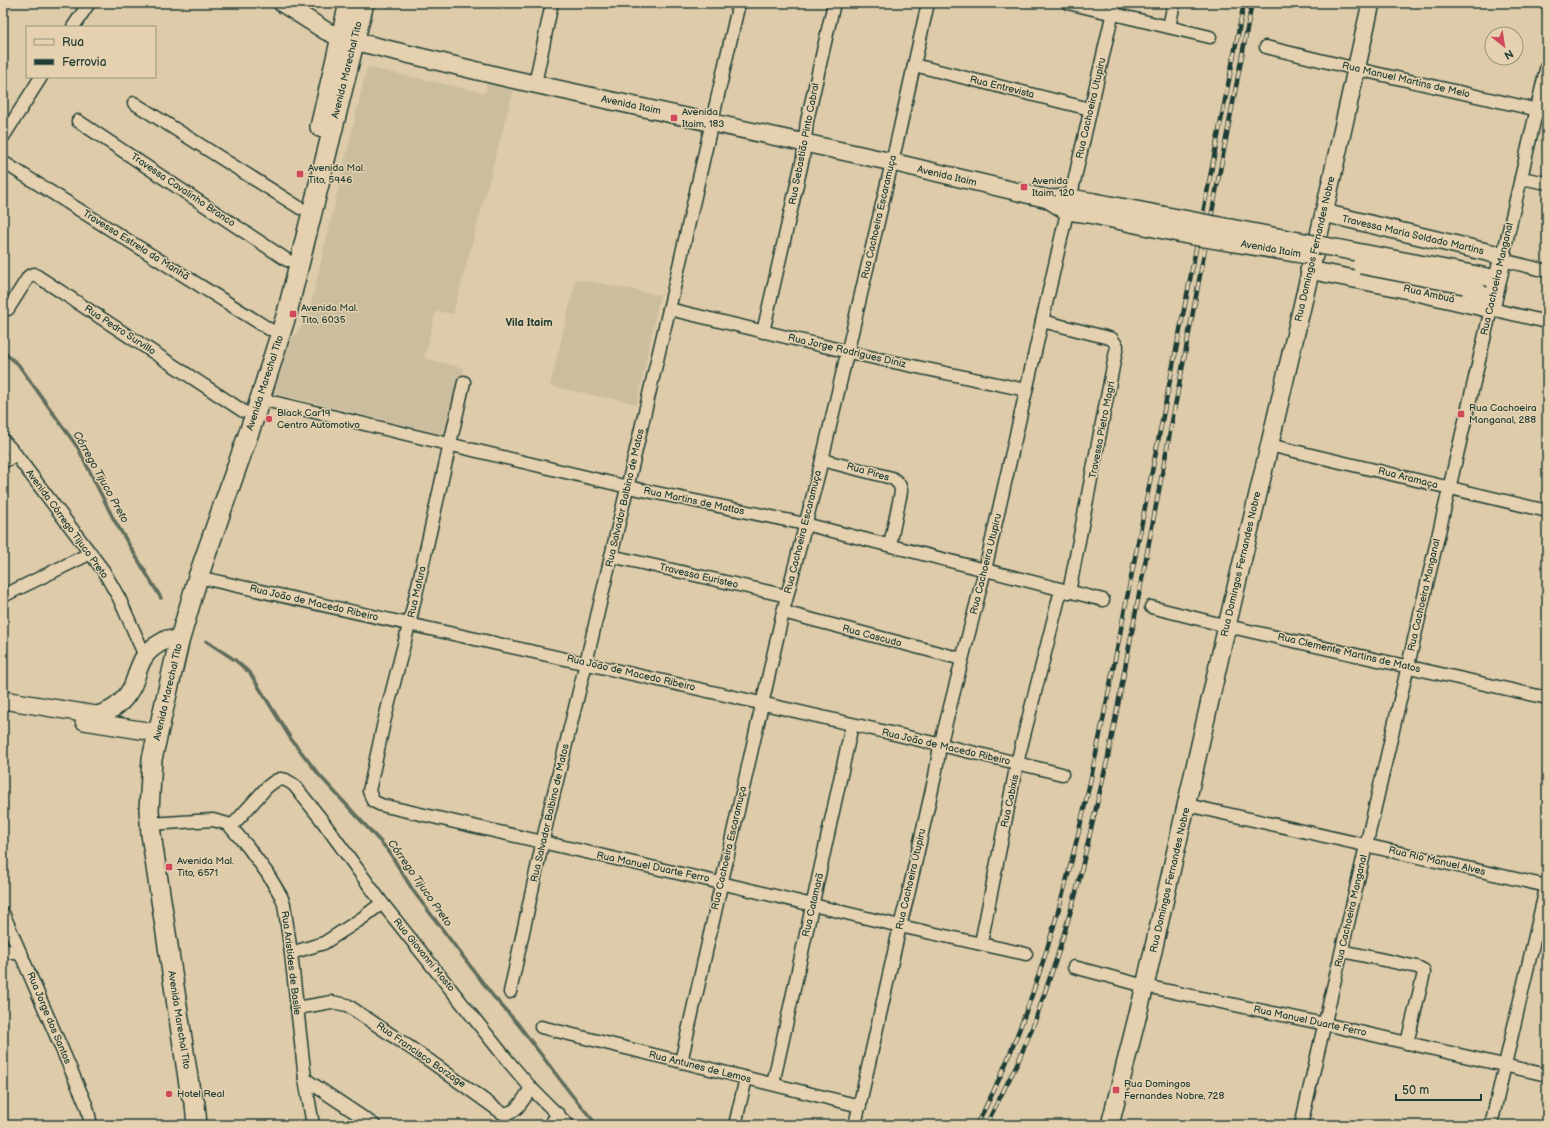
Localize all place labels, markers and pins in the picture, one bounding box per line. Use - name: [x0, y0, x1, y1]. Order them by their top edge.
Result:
- place label: Avenida Itaim, 183: [682, 106, 725, 130]
- marker: Avenida Itaim, 183: [669, 113, 679, 123]
- place label: Avenida Mal. Tito, 5946: [308, 162, 365, 186]
- marker: Avenida Mal. Tito, 5946: [295, 169, 305, 179]
- place label: Avenida Itaim, 120: [1032, 175, 1074, 199]
- marker: Avenida Itaim, 120: [1019, 182, 1029, 192]
- place label: Avenida Mal. Tito, 6035: [301, 302, 358, 326]
- marker: Avenida Mal. Tito, 6035: [288, 309, 298, 319]
- place label: Rua Cachoeira Manganal, 288: [1469, 402, 1537, 426]
- place label: Black Car19 Centro Automotivo: [277, 407, 360, 431]
- marker: Rua Cachoeira Manganal, 288: [1456, 409, 1466, 419]
- marker: Black Car19 Centro Automotivo: [264, 414, 274, 424]
- place label: Avenida Mal. Tito, 6571: [177, 855, 234, 879]
- marker: Avenida Mal. Tito, 6571: [164, 862, 174, 872]
- place label: Rua Domingos Fernandes Nobre, 728: [1124, 1078, 1224, 1102]
- marker: Rua Domingos Fernandes Nobre, 728: [1111, 1085, 1121, 1095]
- place label: Hotel Real: [177, 1088, 224, 1100]
- marker: Hotel Real: [164, 1089, 174, 1099]

